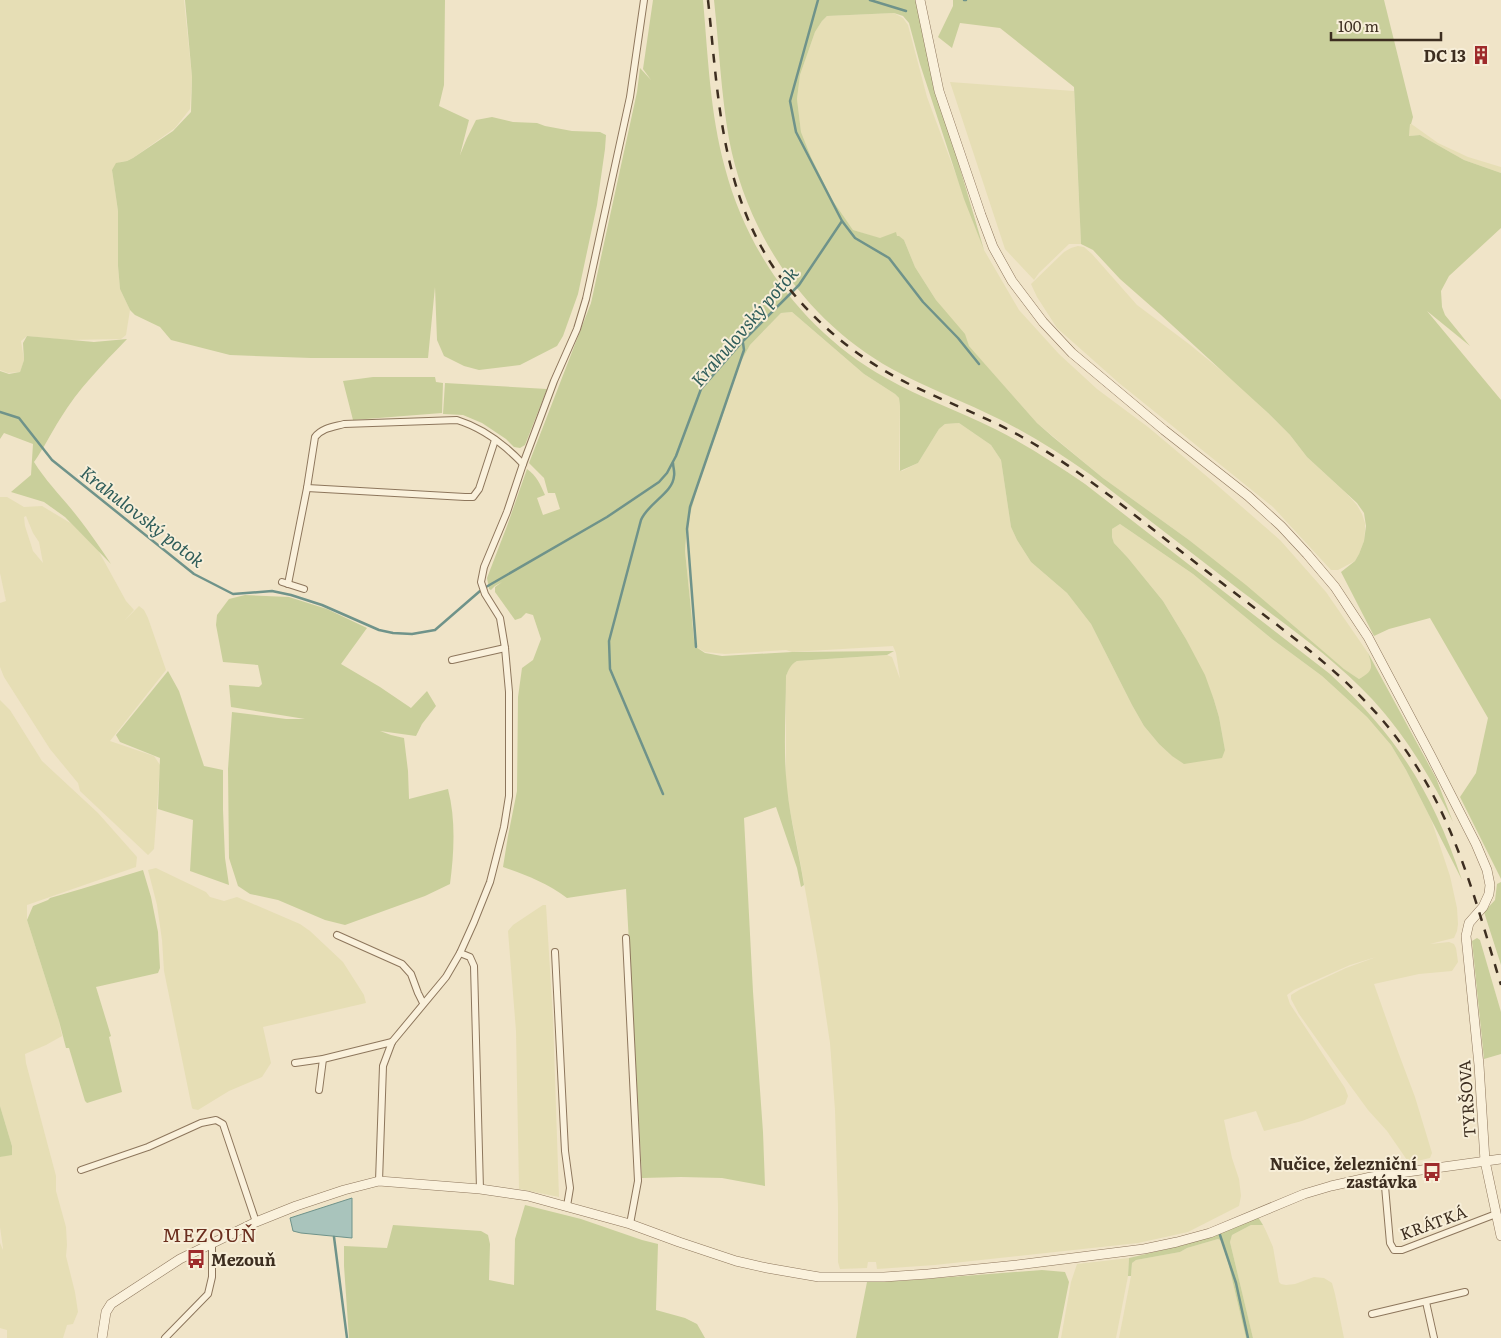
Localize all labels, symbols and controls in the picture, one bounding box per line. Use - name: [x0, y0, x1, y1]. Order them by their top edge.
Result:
- scale bar: [1331, 10, 1441, 42]
- text: 100 m: [1338, 14, 1379, 37]
- place label: DC 13: [1423, 43, 1466, 67]
- building icon: DC 13: [1470, 44, 1492, 66]
- water label: Krahulovský potok: [684, 260, 804, 392]
- water label: Krahulovský potok: [75, 459, 211, 573]
- street label: TYRŠOVA: [1451, 1059, 1481, 1139]
- place label: Nučice, železniční zastávka: [1270, 1151, 1418, 1193]
- bus stop icon: Nučice, železniční zastávka: [1421, 1161, 1443, 1183]
- street label: KRÁTKÁ: [1396, 1199, 1470, 1245]
- district label: MEZOUŇ: [162, 1220, 258, 1248]
- place label: Mezouň: [211, 1247, 276, 1271]
- bus stop icon: Mezouň: [185, 1248, 207, 1270]

